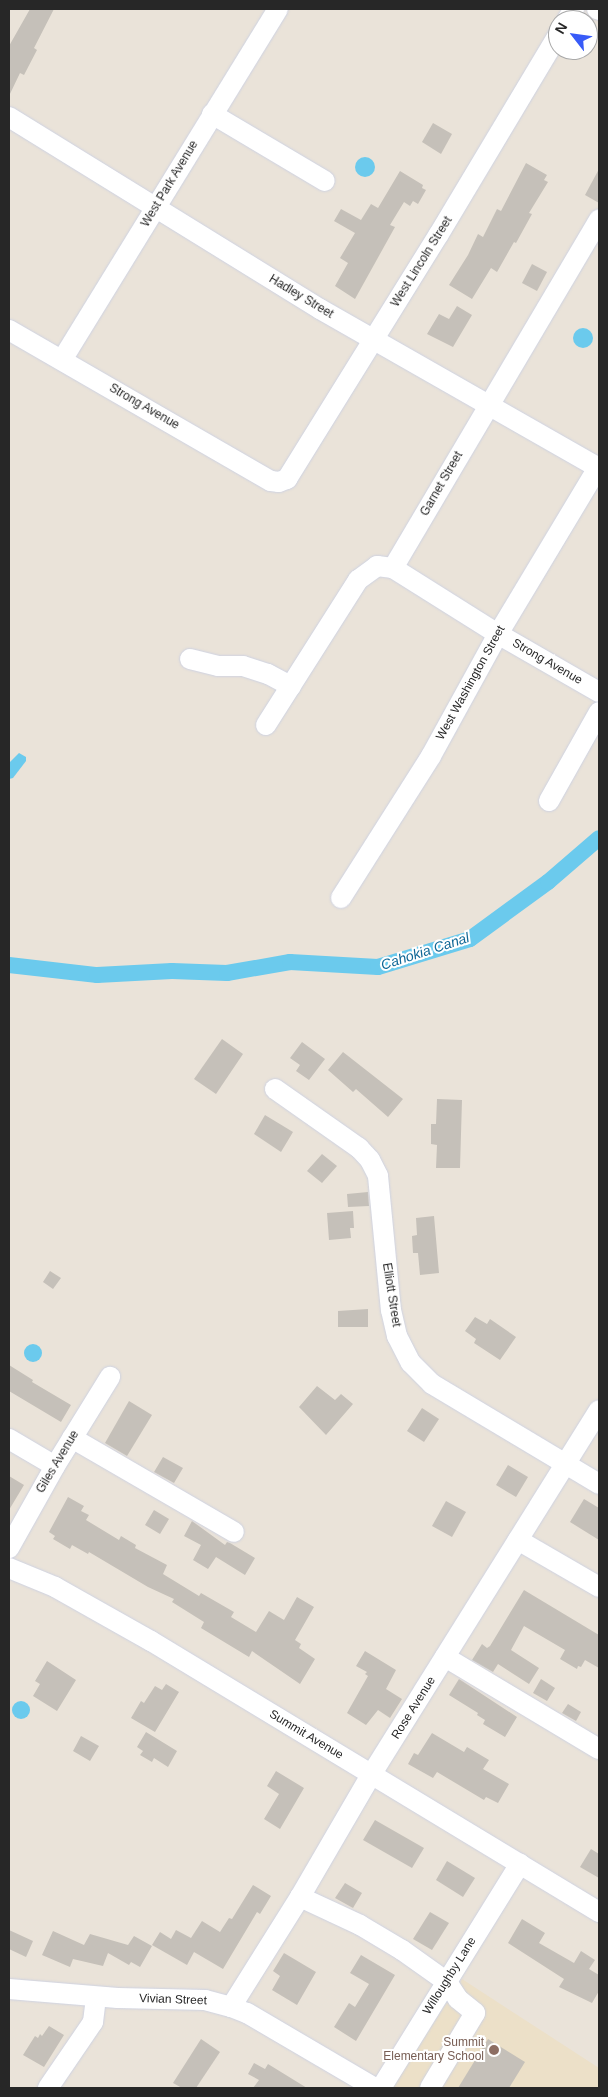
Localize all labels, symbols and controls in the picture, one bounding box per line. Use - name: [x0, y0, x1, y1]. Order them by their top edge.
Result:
- north arrow: [548, 10, 598, 60]
- text: N: [551, 20, 570, 36]
- street label: West Park Avenue: [138, 138, 202, 230]
- street label: West Lincoln Street: [388, 214, 456, 310]
- street label: Hadley Street: [266, 272, 336, 322]
- street label: Strong Avenue: [106, 381, 182, 433]
- street label: Garnet Street: [418, 449, 466, 519]
- street label: West Washington Street: [433, 623, 509, 743]
- street label: Strong Avenue: [509, 636, 585, 688]
- water label: Cahokia Canal: [379, 929, 471, 973]
- street label: Elliott Street: [379, 1262, 403, 1328]
- street label: Giles Avenue: [34, 1428, 82, 1496]
- street label: Rose Avenue: [389, 1674, 439, 1742]
- street label: Summit Avenue: [266, 1707, 346, 1763]
- street label: Willoughby Lane: [420, 1935, 480, 2017]
- street label: Vivian Street: [139, 1992, 207, 2008]
- place label: Summit Elementary School: [383, 2036, 484, 2064]
- marker: Summit Elementary School: [488, 2044, 500, 2056]

